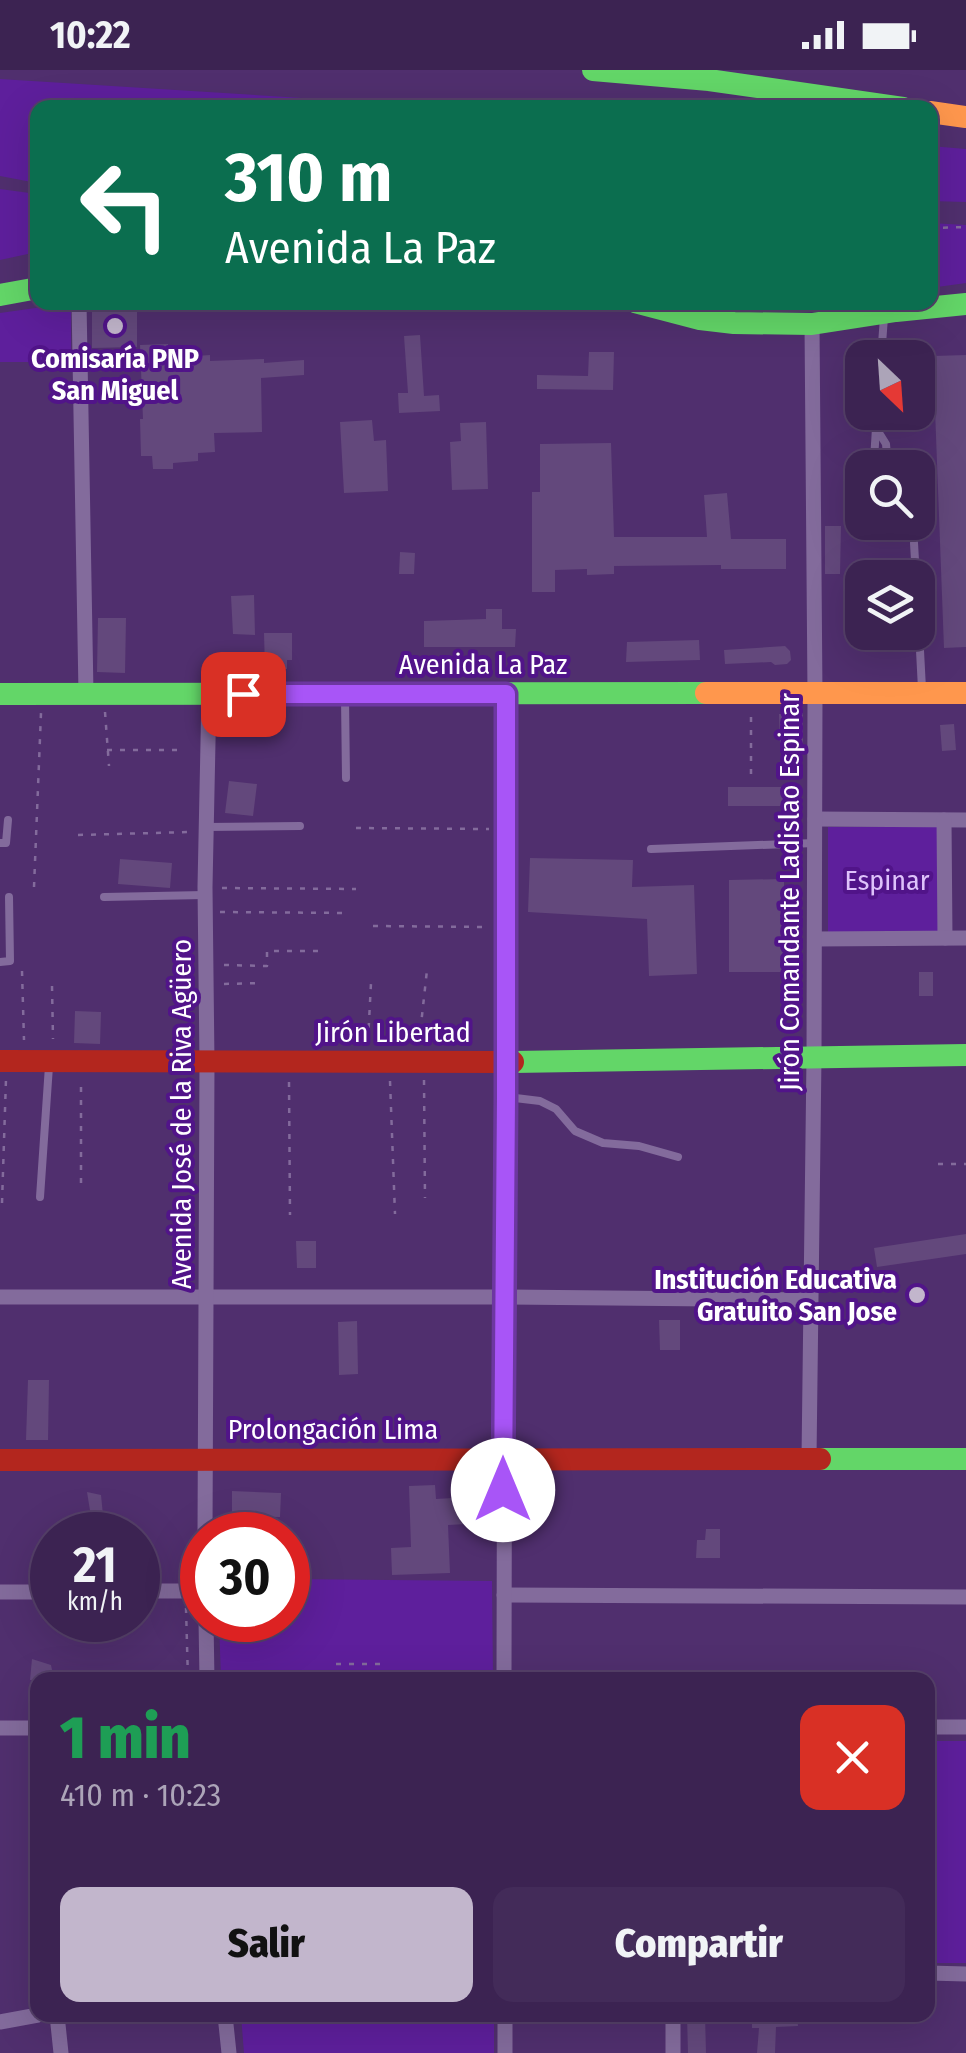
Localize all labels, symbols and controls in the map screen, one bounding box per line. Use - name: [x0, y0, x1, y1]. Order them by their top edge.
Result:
- text: 10:22: [50, 12, 131, 58]
- text: 310 m: [225, 136, 393, 220]
- icon: left: [60, 140, 190, 270]
- text: Avenida La Paz: [225, 221, 496, 275]
- marker: Comisaría PNP San Miguel: [104, 315, 126, 337]
- north arrow: [845, 340, 935, 430]
- map controls: [845, 340, 935, 650]
- place label: Comisaría PNP San Miguel: [31, 342, 199, 407]
- button: search: [845, 450, 935, 540]
- button: layers: [845, 560, 935, 650]
- street label: Avenida La Paz: [399, 648, 567, 681]
- pin: [201, 652, 286, 737]
- icon: arrive: [216, 667, 271, 722]
- street label: Jirón Comandante Ladislao Espinar: [773, 693, 806, 1091]
- park label: Espinar: [844, 864, 930, 897]
- street label: Avenida José de la Riva Agüero: [165, 939, 198, 1289]
- street label: Jirón Libertad: [315, 1016, 471, 1049]
- place label: Institución Educativa Gratuito San Jose: [654, 1263, 897, 1328]
- marker: Institución Educativa Gratuito San Jose: [906, 1284, 928, 1306]
- street label: Prolongación Lima: [228, 1413, 438, 1446]
- position arrow: [451, 1438, 555, 1542]
- speed limit sign: 30: [180, 1512, 310, 1642]
- text: 21: [73, 1535, 117, 1595]
- text: km/h: [67, 1587, 123, 1617]
- text: 1 min: [60, 1702, 191, 1774]
- button: close: [800, 1705, 905, 1810]
- text: 410 m · 10:23: [60, 1776, 221, 1814]
- button: Salir: [60, 1887, 473, 2002]
- button: Compartir: [493, 1887, 905, 2002]

